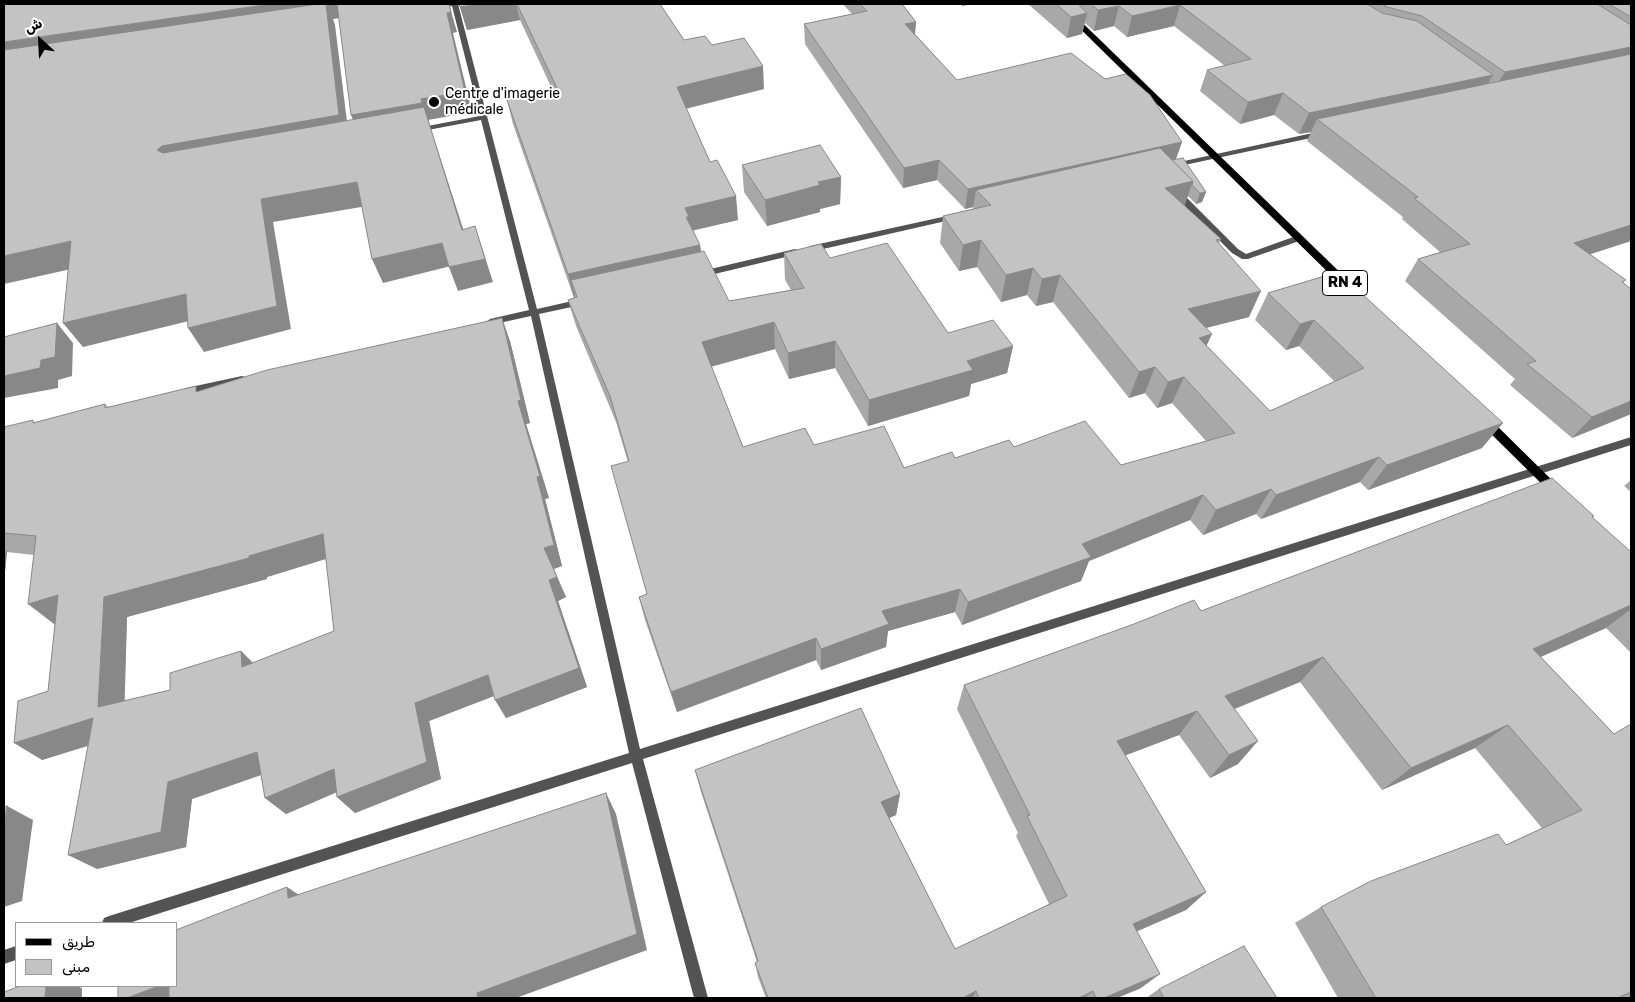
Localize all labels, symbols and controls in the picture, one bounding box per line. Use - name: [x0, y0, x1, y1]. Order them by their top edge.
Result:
- text: ش: [22, 14, 45, 37]
- north arrow: [15, 15, 65, 65]
- place label: Centre d'imagerie médicale: [445, 86, 560, 118]
- marker: Centre d'imagerie médicale: [427, 95, 441, 109]
- road number: RN 4: [1322, 270, 1368, 296]
- legend: [15, 922, 178, 987]
- text: طريق: [62, 933, 95, 951]
- text: مبنى: [62, 958, 90, 976]

